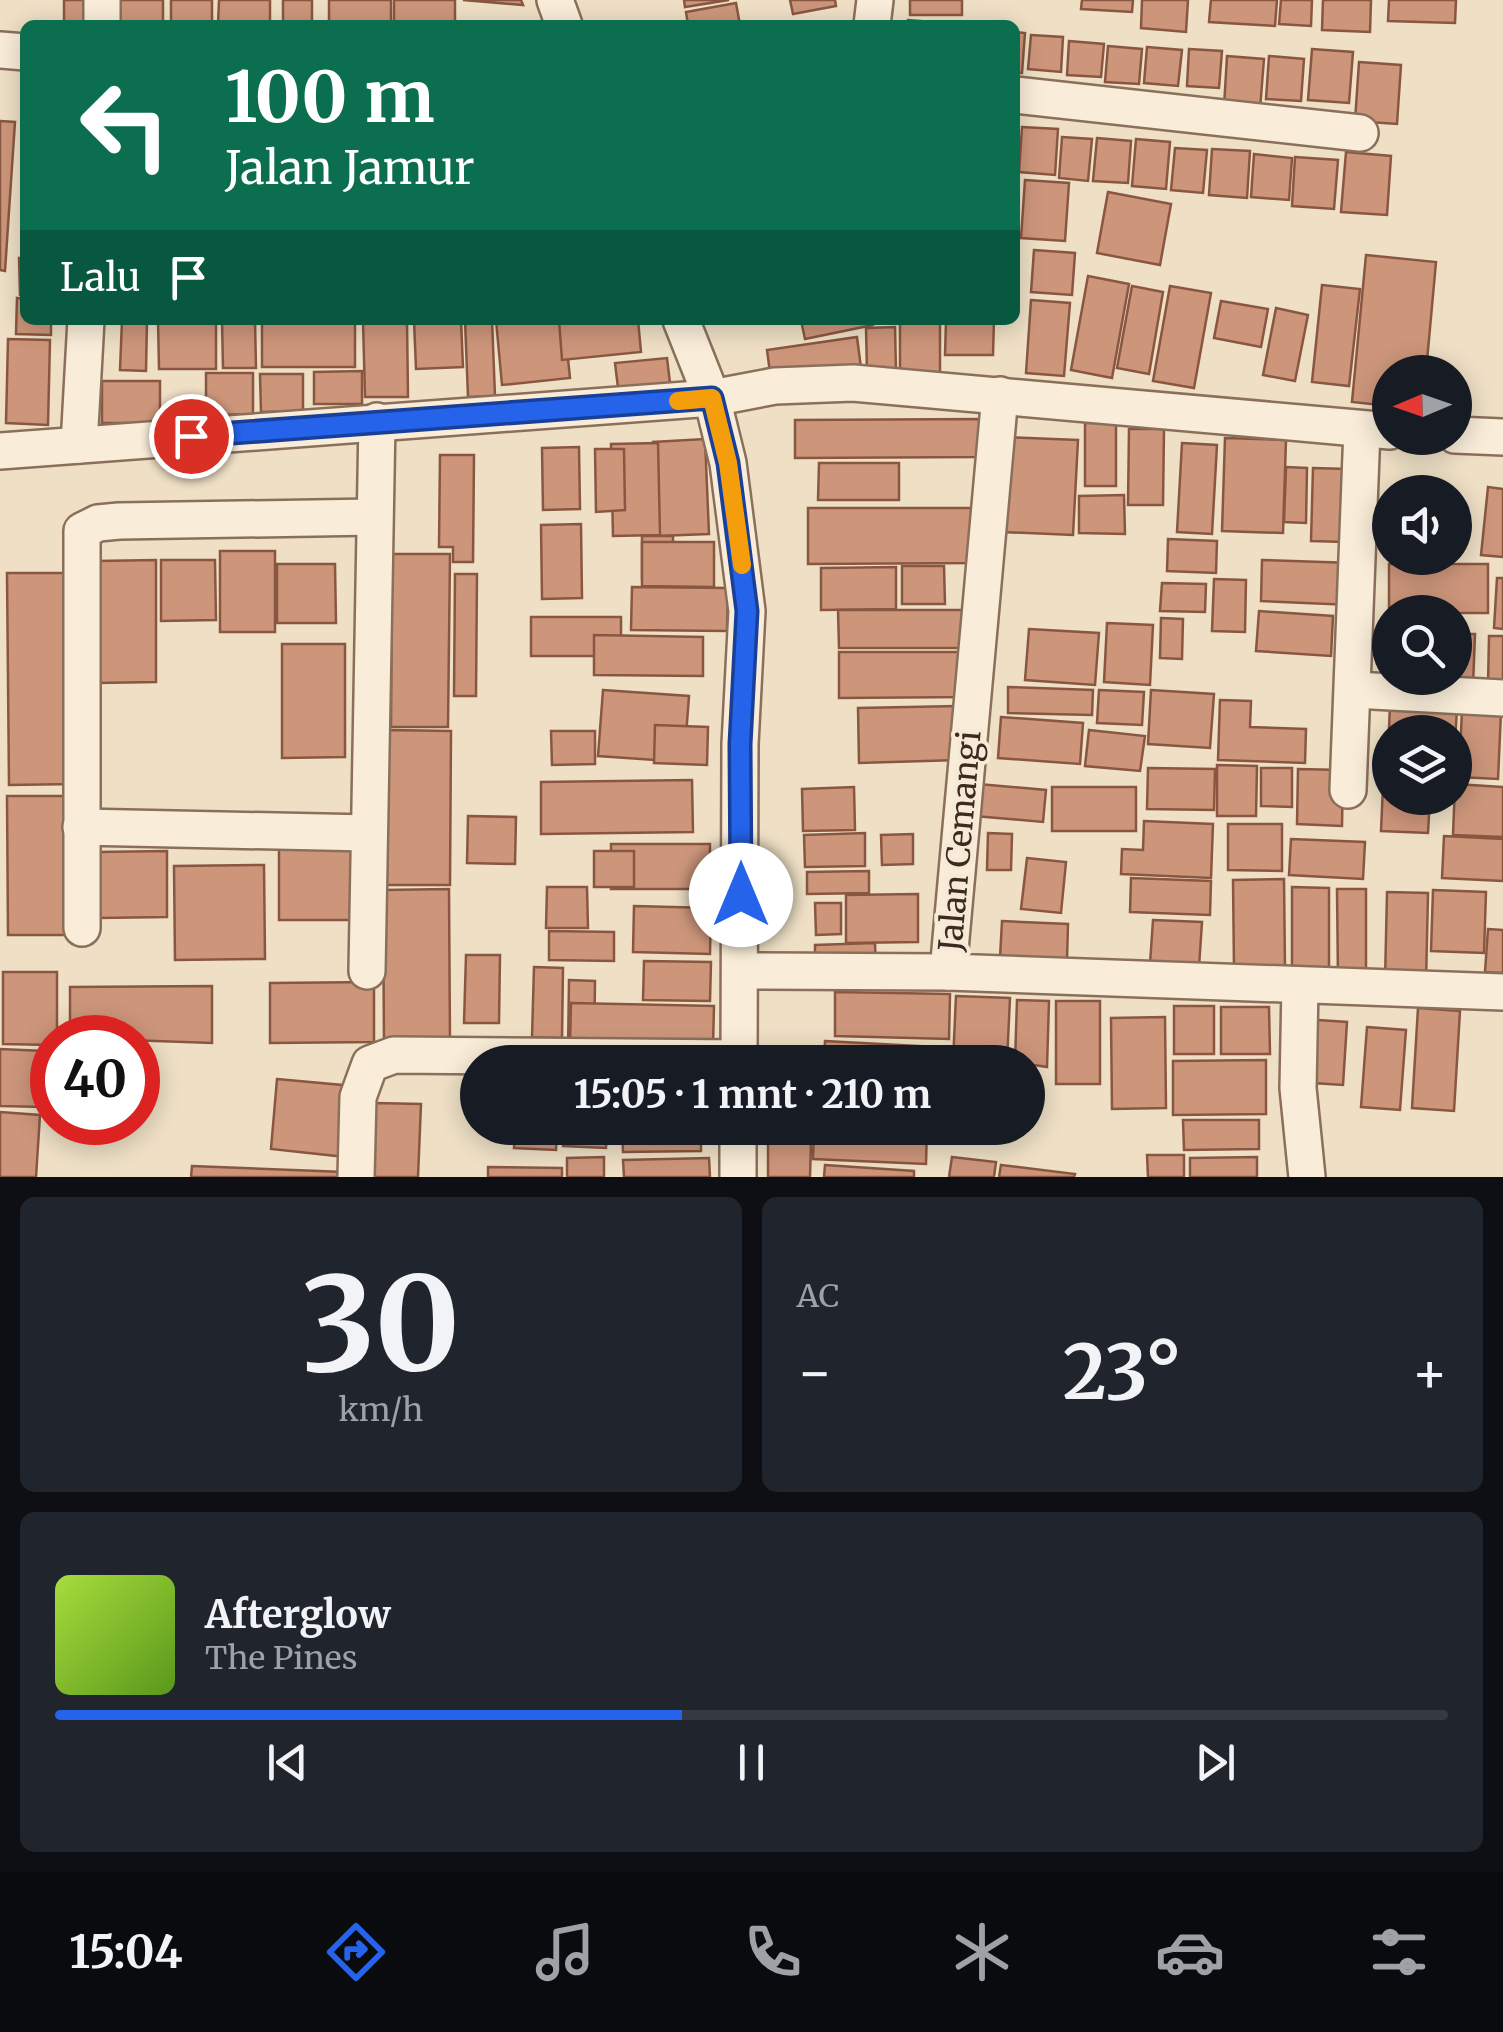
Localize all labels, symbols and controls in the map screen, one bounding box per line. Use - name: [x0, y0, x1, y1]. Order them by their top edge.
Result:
- text: 100 m: [225, 53, 435, 141]
- icon: left: [60, 60, 190, 190]
- text: Jalan Jamur: [225, 140, 475, 196]
- icon: arrive: [161, 250, 216, 305]
- text: Lalu: [60, 254, 141, 301]
- north arrow: [1372, 355, 1472, 455]
- map controls: [1372, 355, 1472, 815]
- pin: [149, 394, 234, 479]
- icon: arrive: [164, 409, 219, 464]
- button: sound: [1372, 475, 1472, 575]
- button: search: [1372, 595, 1472, 695]
- button: layers: [1372, 715, 1472, 815]
- street label: Jalan Cemangi: [930, 729, 990, 954]
- position arrow: [689, 843, 793, 947]
- speed limit sign: 40: [30, 1015, 160, 1145]
- text: 15:05 · 1 mnt · 210 m: [574, 1071, 931, 1118]
- text: 30: [301, 1243, 460, 1406]
- text: AC: [797, 1276, 840, 1316]
- text: 23°: [1063, 1325, 1182, 1419]
- text: −: [797, 1338, 833, 1407]
- text: +: [1411, 1338, 1448, 1407]
- text: km/h: [338, 1390, 423, 1430]
- text: Afterglow: [205, 1591, 391, 1638]
- text: The Pines: [205, 1638, 357, 1678]
- icon: previous: [260, 1735, 315, 1790]
- icon: pause: [724, 1735, 779, 1790]
- icon: next: [1188, 1735, 1243, 1790]
- icon: directions: [321, 1917, 391, 1987]
- icon: music: [530, 1917, 600, 1987]
- icon: phone: [738, 1917, 808, 1987]
- icon: climate: [947, 1917, 1017, 1987]
- icon: car: [1155, 1917, 1225, 1987]
- icon: filters: [1364, 1917, 1434, 1987]
- text: 15:04: [69, 1924, 183, 1980]

